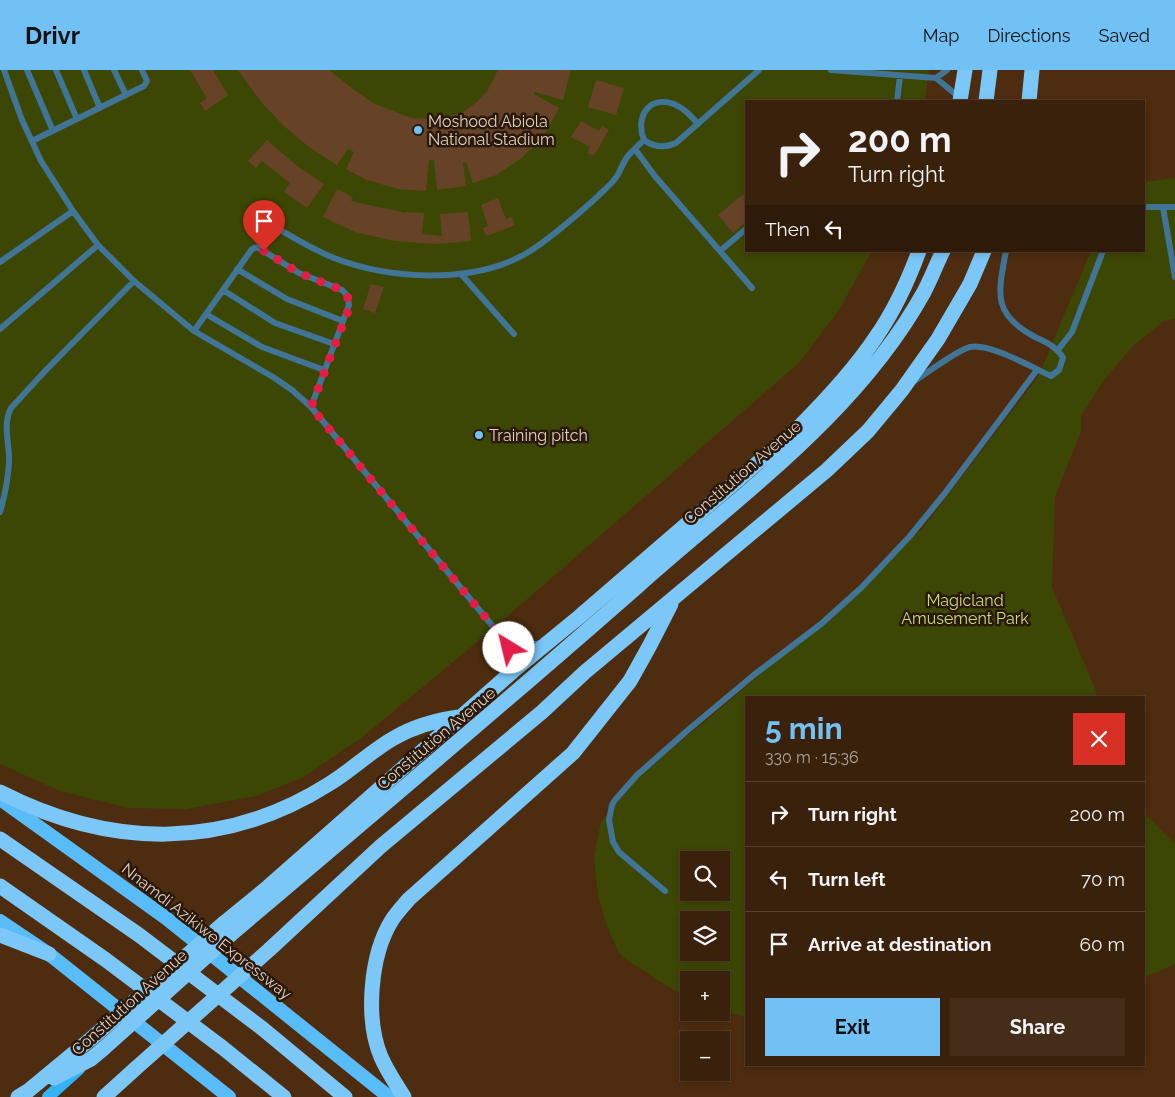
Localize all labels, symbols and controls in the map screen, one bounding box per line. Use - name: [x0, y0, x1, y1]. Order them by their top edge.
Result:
- text: Drivr: [25, 21, 80, 50]
- text: Map: [923, 25, 959, 46]
- text: Directions: [987, 25, 1071, 46]
- text: Saved: [1099, 25, 1150, 46]
- place label: Moshood Abiola National Stadium: [428, 112, 555, 149]
- text: 200 m: [848, 119, 952, 160]
- icon: right: [765, 120, 830, 185]
- marker: Moshood Abiola National Stadium: [412, 124, 424, 136]
- text: Turn right: [848, 161, 945, 187]
- pin: [243, 200, 285, 251]
- icon: arrive: [250, 207, 278, 235]
- icon: left: [820, 215, 848, 243]
- text: Then: [765, 218, 810, 240]
- street label: Constitution Avenue: [680, 416, 805, 528]
- place label: Training pitch: [489, 426, 588, 445]
- marker: Training pitch: [473, 429, 485, 441]
- park label: Magicland Amusement Park: [901, 591, 1029, 628]
- position arrow: [482, 621, 534, 673]
- street label: Constitution Avenue: [373, 683, 499, 793]
- text: 5 min: [765, 711, 843, 746]
- button: close: [1073, 713, 1125, 765]
- text: 330 m · 15:36: [765, 748, 859, 767]
- icon: right: [765, 800, 793, 828]
- text: Turn right: [808, 803, 897, 825]
- text: 200 m: [1070, 803, 1125, 825]
- map controls: [680, 851, 730, 1081]
- button: search: [680, 851, 730, 901]
- street label: Nnamdi Azikiwe Expressway: [118, 859, 296, 1004]
- icon: left: [765, 865, 793, 893]
- text: Turn left: [808, 868, 885, 890]
- text: 70 m: [1081, 868, 1125, 890]
- button: layers: [680, 911, 730, 961]
- icon: arrive: [765, 930, 793, 958]
- text: Arrive at destination: [808, 933, 992, 955]
- text: 60 m: [1080, 933, 1125, 955]
- street label: Constitution Avenue: [68, 946, 191, 1059]
- button: +: [680, 971, 730, 1021]
- button: Exit: [765, 998, 940, 1056]
- button: Share: [950, 998, 1125, 1056]
- button: −: [680, 1031, 730, 1081]

